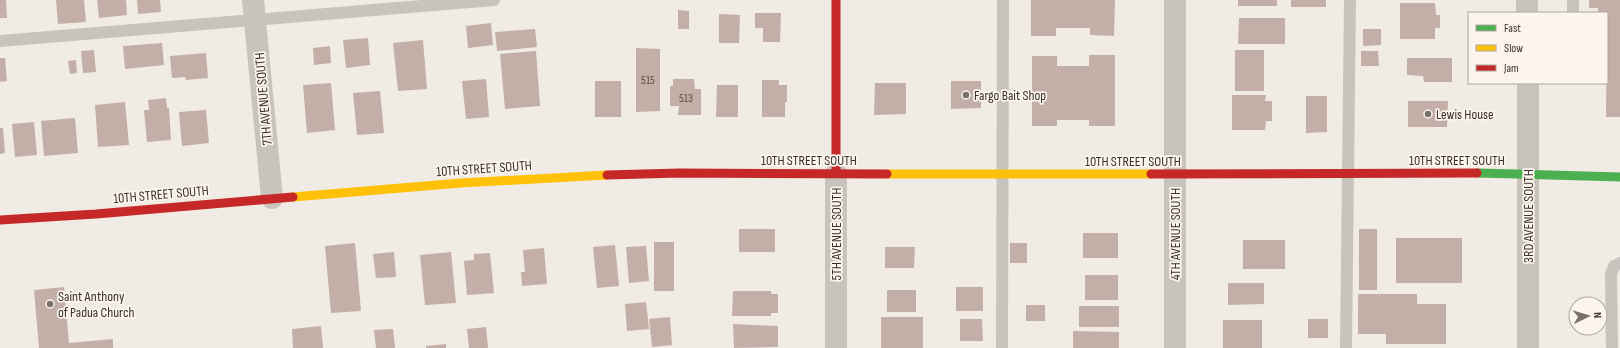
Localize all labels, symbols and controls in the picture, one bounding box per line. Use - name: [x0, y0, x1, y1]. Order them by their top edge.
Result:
- legend: [1468, 12, 1608, 84]
- text: Fast: [1504, 21, 1521, 36]
- text: Slow: [1504, 41, 1523, 56]
- street label: 7TH AVENUE SOUTH: [251, 52, 276, 146]
- text: Jam: [1503, 61, 1519, 76]
- house number: 515: [641, 73, 655, 88]
- place label: Fargo Bait Shop: [974, 87, 1046, 104]
- marker: Fargo Bait Shop: [961, 90, 971, 100]
- house number: 513: [679, 91, 693, 106]
- place label: Lewis House: [1436, 106, 1494, 123]
- marker: Lewis House: [1423, 109, 1433, 119]
- street label: 10TH STREET SOUTH: [761, 152, 857, 169]
- street label: 10TH STREET SOUTH: [1409, 152, 1505, 169]
- street label: 10TH STREET SOUTH: [1085, 153, 1181, 170]
- street label: 10TH STREET SOUTH: [436, 157, 532, 180]
- street label: 3RD AVENUE SOUTH: [1520, 169, 1537, 263]
- street label: 10TH STREET SOUTH: [113, 182, 210, 207]
- street label: 5TH AVENUE SOUTH: [828, 188, 845, 280]
- street label: 4TH AVENUE SOUTH: [1167, 188, 1184, 280]
- place label: Saint Anthony of Padua Church: [58, 288, 134, 321]
- north arrow: [1568, 296, 1608, 336]
- marker: Saint Anthony of Padua Church: [45, 299, 55, 309]
- text: N: [1591, 312, 1604, 319]

